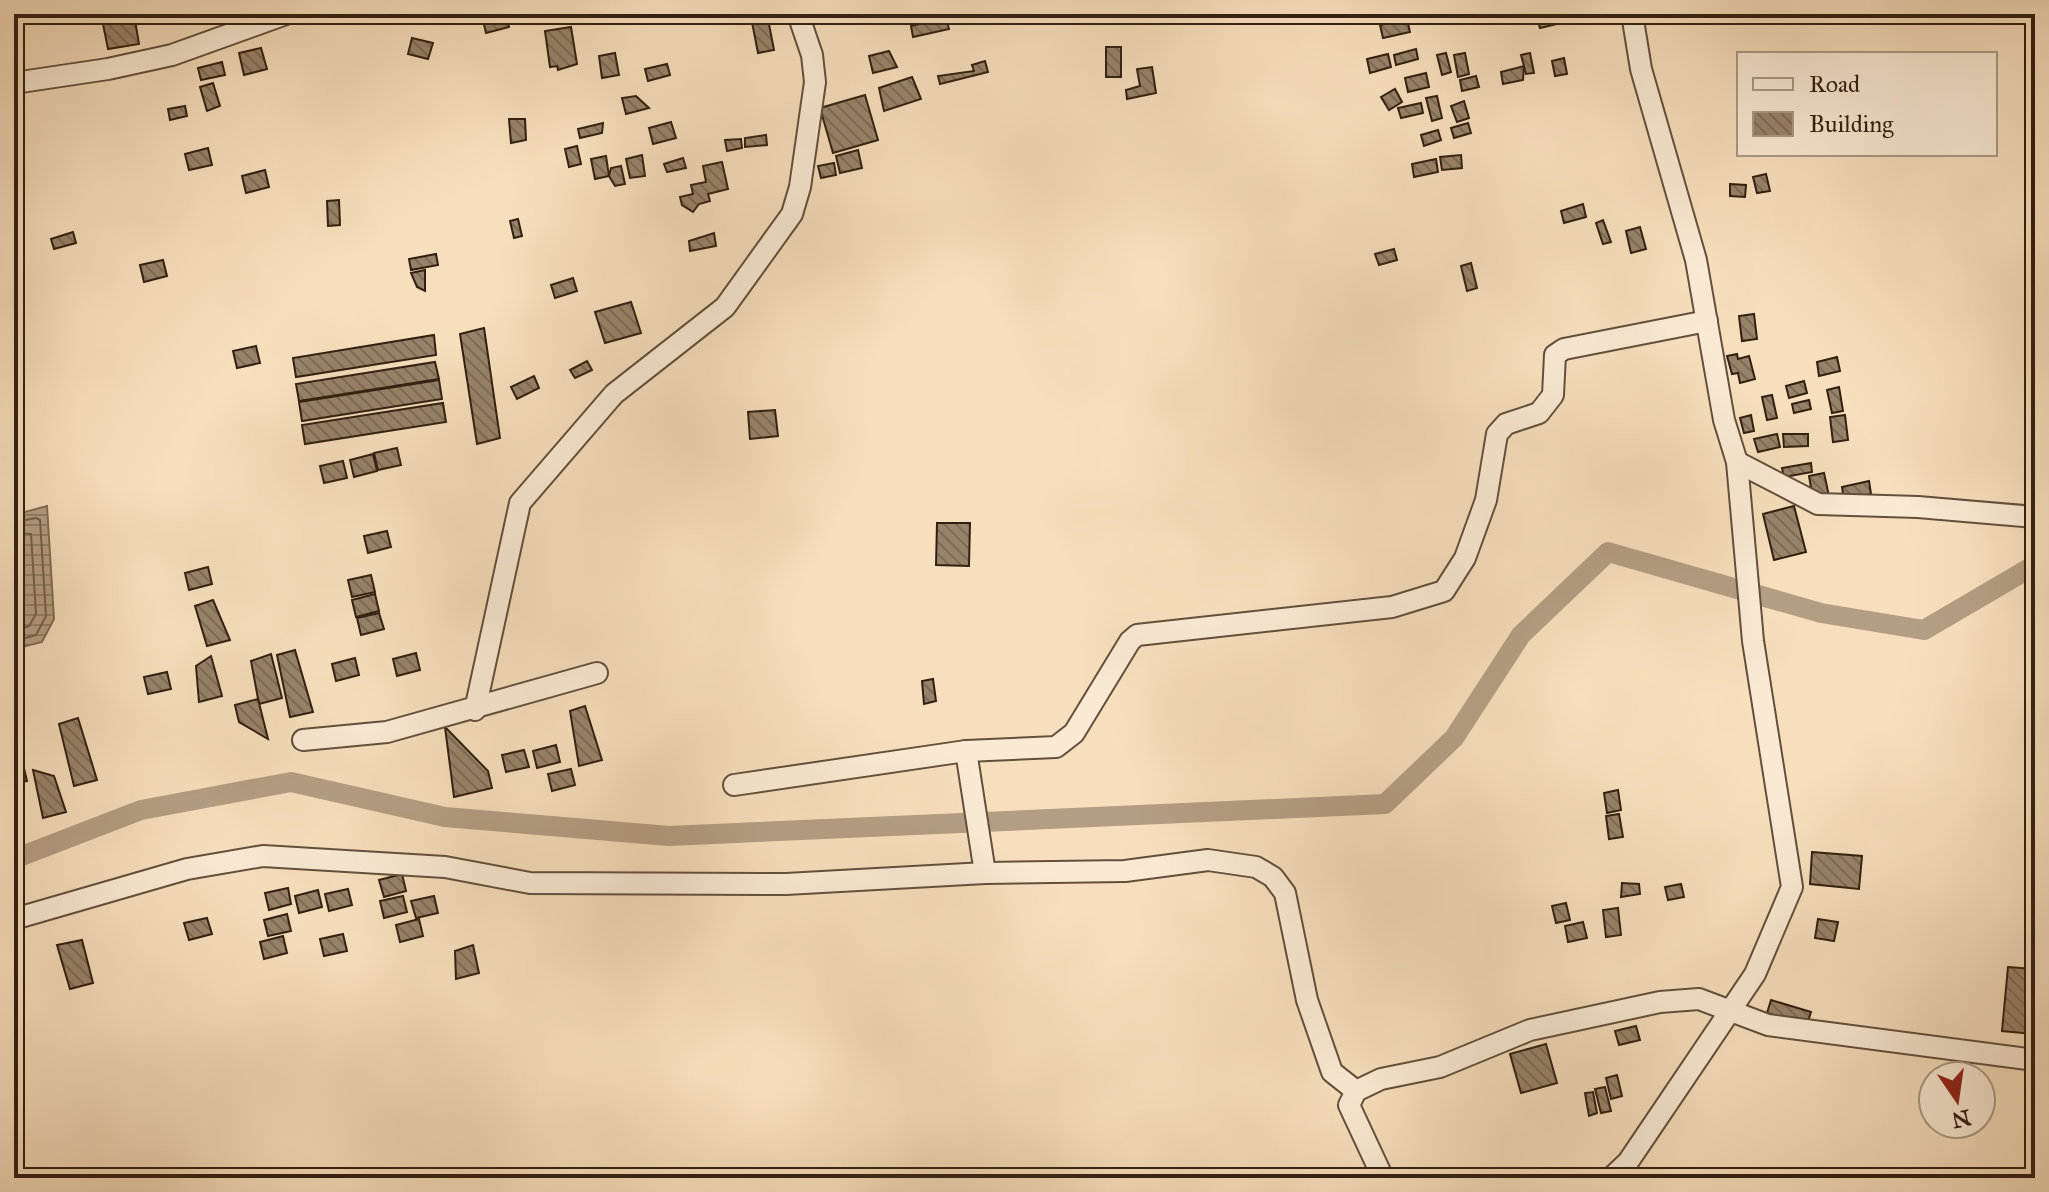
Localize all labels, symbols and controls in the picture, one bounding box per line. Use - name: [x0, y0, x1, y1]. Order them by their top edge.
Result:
- legend: [1737, 52, 1997, 156]
- text: Road: [1809, 69, 1860, 99]
- text: Building: [1809, 109, 1894, 139]
- north arrow: [1917, 1060, 1997, 1140]
- text: N: [1949, 1104, 1974, 1134]

